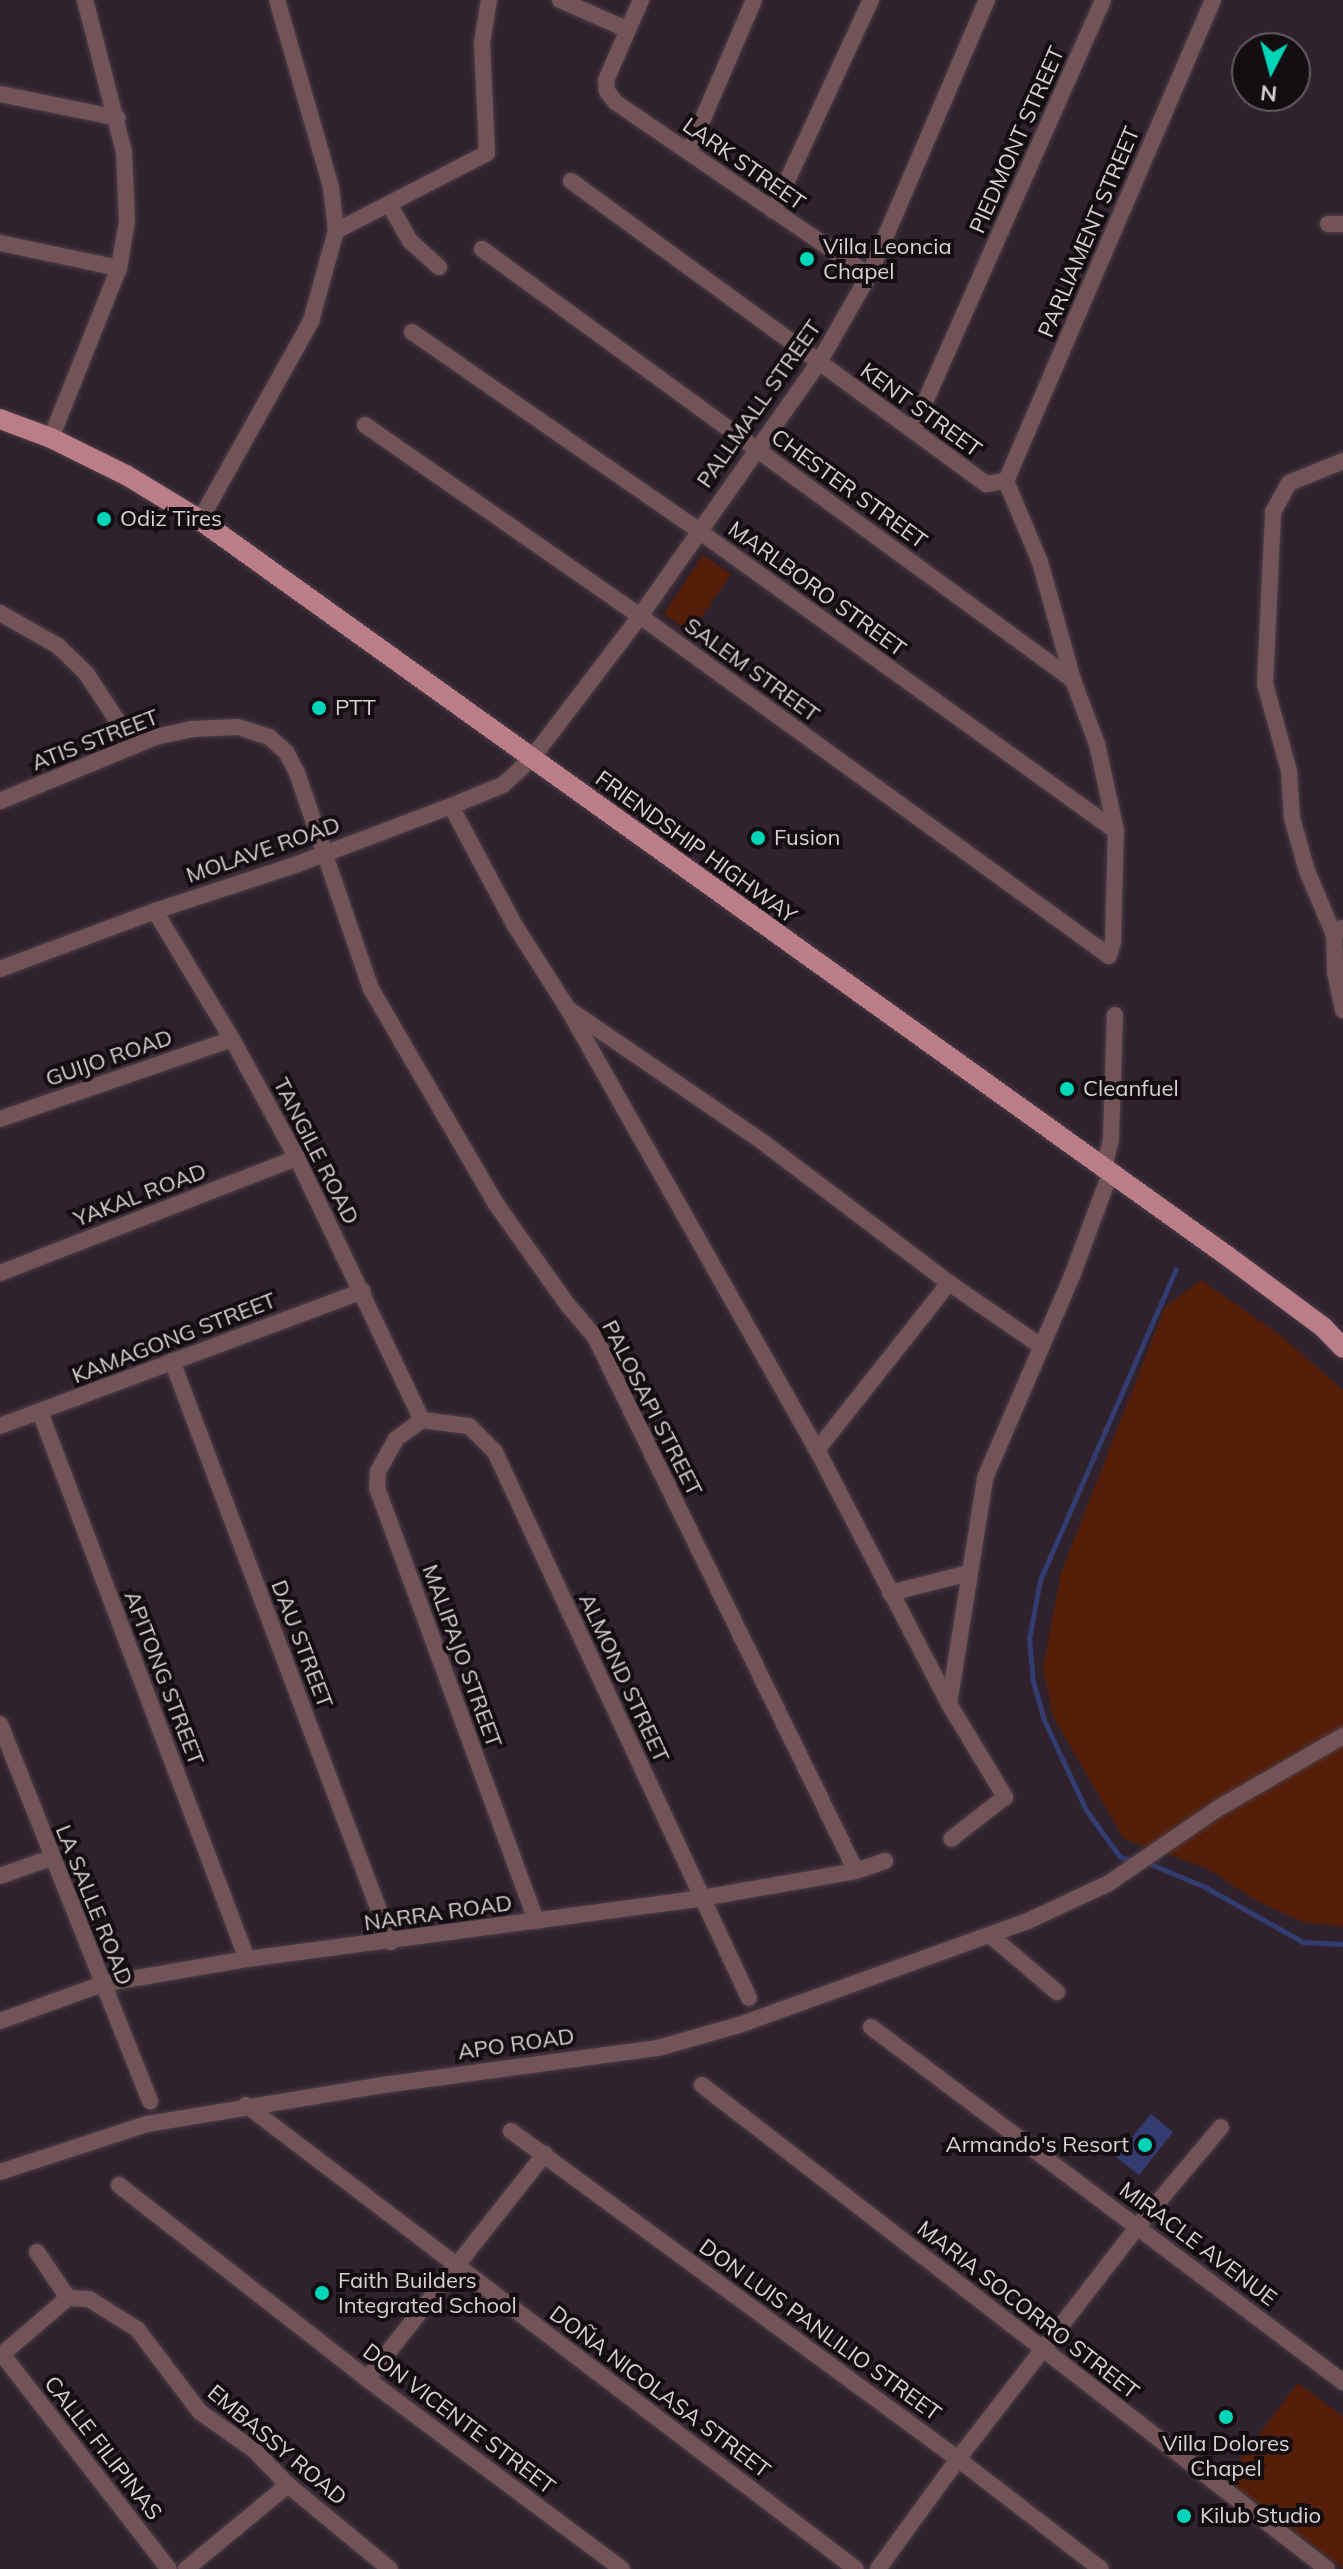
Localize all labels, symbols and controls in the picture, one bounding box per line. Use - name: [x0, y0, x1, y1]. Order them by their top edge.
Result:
- north arrow: [1231, 32, 1311, 112]
- street label: PIEDMONT STREET: [964, 43, 1070, 237]
- text: N: [1259, 79, 1278, 109]
- street label: LARK STREET: [678, 112, 810, 216]
- street label: PARLIAMENT STREET: [1033, 123, 1145, 341]
- place label: Villa Leoncia Chapel: [823, 233, 952, 284]
- marker: Villa Leoncia Chapel: [798, 250, 816, 268]
- street label: PALLMALL STREET: [691, 315, 827, 493]
- street label: KENT STREET: [855, 357, 987, 463]
- street label: CHESTER STREET: [766, 424, 932, 554]
- place label: Odiz Tires: [120, 506, 222, 532]
- marker: Odiz Tires: [95, 510, 113, 528]
- street label: MARLBORO STREET: [723, 516, 911, 662]
- street label: SALEM STREET: [679, 612, 825, 728]
- place label: PTT: [335, 695, 376, 721]
- marker: PTT: [310, 699, 328, 717]
- street label: ATIS STREET: [28, 704, 162, 776]
- street label: FRIENDSHIP HIGHWAY: [590, 765, 802, 929]
- street label: MOLAVE ROAD: [183, 811, 343, 889]
- place label: Fusion: [774, 825, 840, 851]
- marker: Fusion: [749, 829, 767, 847]
- street label: GUIJO ROAD: [42, 1024, 176, 1092]
- street label: TANGILE ROAD: [268, 1073, 364, 1229]
- place label: Cleanfuel: [1083, 1076, 1179, 1102]
- marker: Cleanfuel: [1058, 1080, 1076, 1098]
- street label: YAKAL ROAD: [70, 1158, 210, 1232]
- street label: KAMAGONG STREET: [68, 1287, 280, 1389]
- street label: PALOSAPI STREET: [596, 1316, 708, 1500]
- street label: MALIPAJO STREET: [417, 1561, 507, 1751]
- street label: DAU STREET: [266, 1576, 338, 1712]
- street label: APITONG STREET: [119, 1587, 209, 1769]
- street label: ALMOND STREET: [573, 1589, 675, 1767]
- street label: LA SALLE ROAD: [50, 1821, 138, 1989]
- street label: NARRA ROAD: [362, 1890, 514, 1936]
- street label: APO ROAD: [456, 2023, 576, 2065]
- place label: Armando's Resort: [945, 2132, 1129, 2158]
- marker: Armando's Resort: [1136, 2136, 1154, 2154]
- street label: MIRACLE AVENUE: [1114, 2176, 1282, 2312]
- street label: MARIA SOCORRO STREET: [912, 2215, 1144, 2405]
- street label: DON LUIS PANLILIO STREET: [694, 2233, 946, 2427]
- place label: Faith Builders Integrated School: [338, 2267, 517, 2318]
- marker: Faith Builders Integrated School: [313, 2284, 331, 2302]
- street label: DOÑA NICOLASA STREET: [544, 2300, 776, 2484]
- street label: DON VICENTE STREET: [358, 2338, 560, 2500]
- street label: CALLE FILIPINAS: [39, 2371, 167, 2525]
- street label: EMBASSY ROAD: [202, 2379, 352, 2511]
- marker: Villa Dolores Chapel: [1217, 2408, 1235, 2426]
- place label: Villa Dolores Chapel: [1162, 2430, 1290, 2482]
- place label: Kilub Studio: [1200, 2503, 1321, 2529]
- marker: Kilub Studio: [1175, 2507, 1193, 2525]

